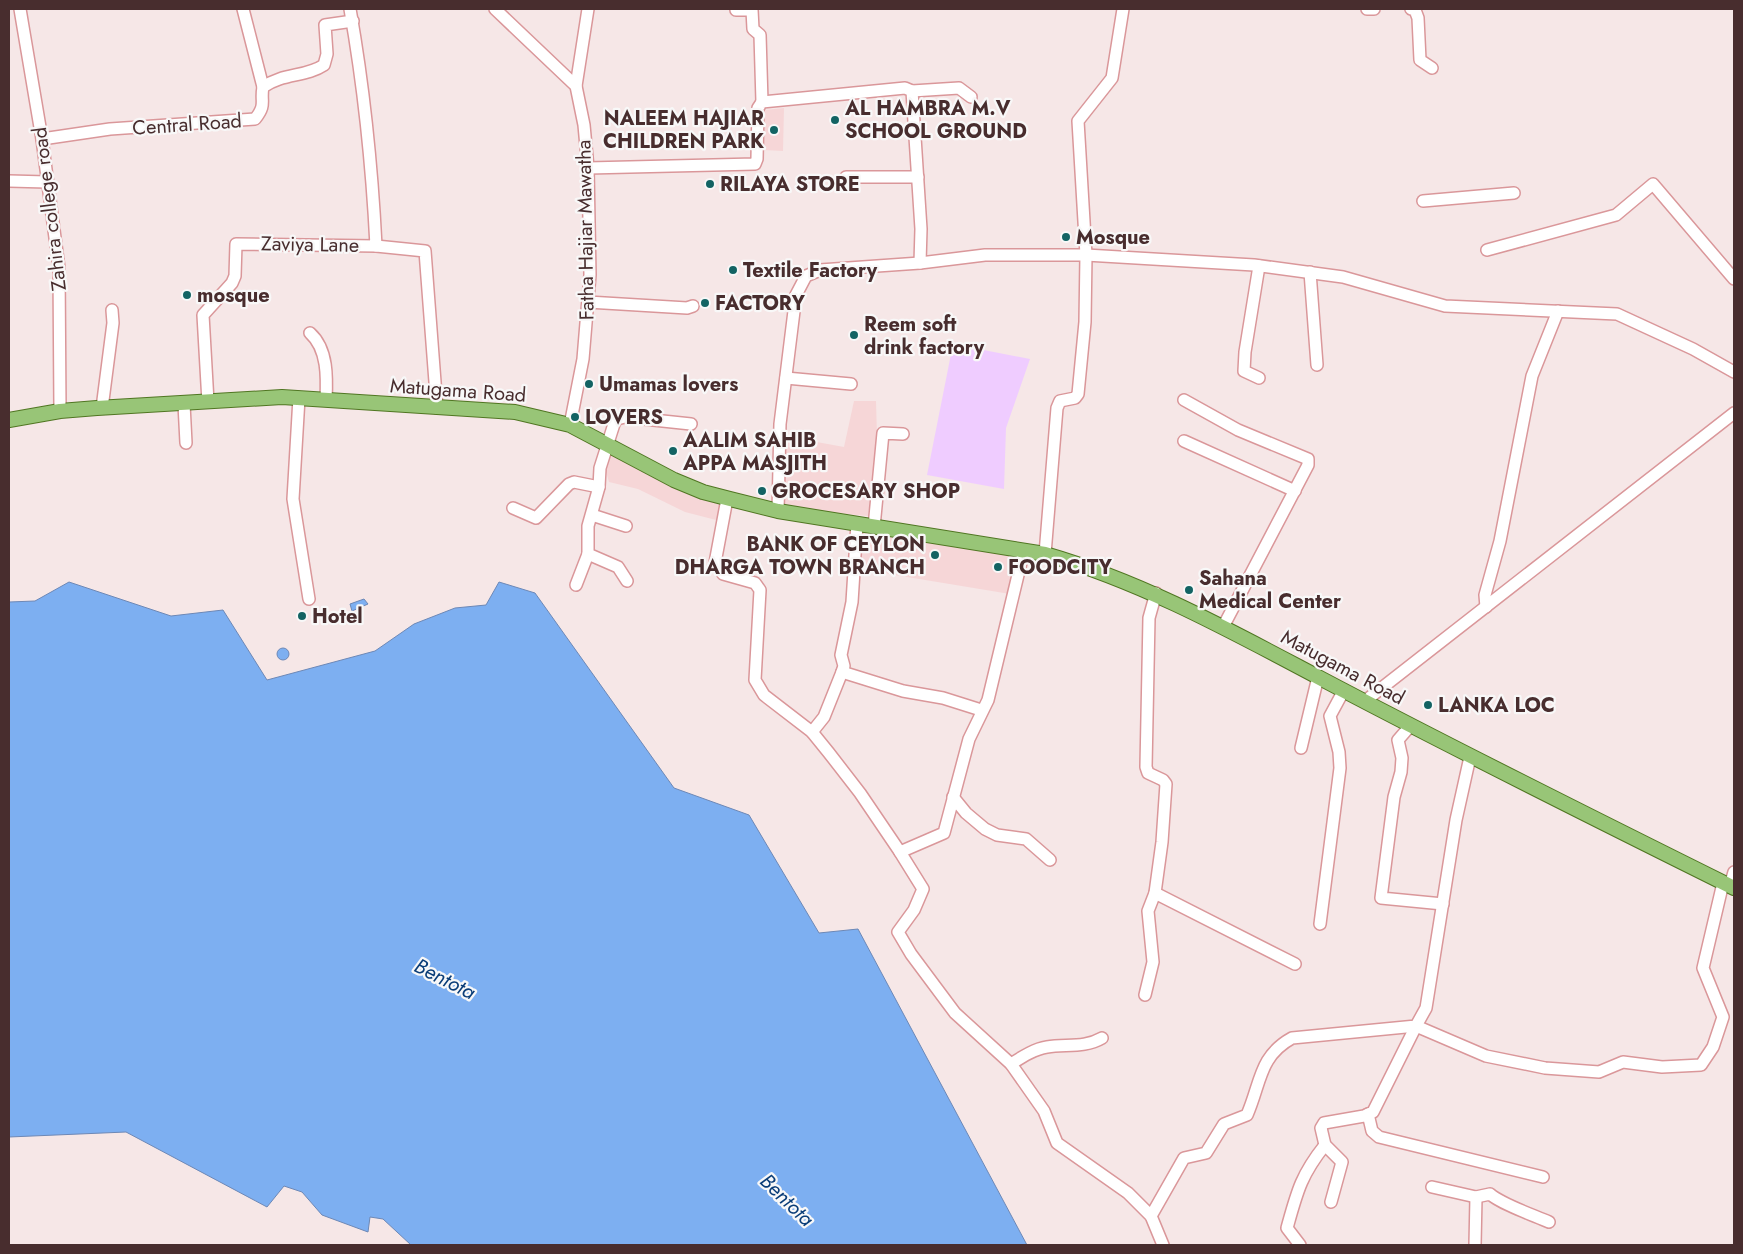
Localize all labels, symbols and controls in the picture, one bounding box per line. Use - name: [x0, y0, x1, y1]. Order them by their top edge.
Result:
- place label: AL HAMBRA M.V SCHOOL GROUND: [844, 94, 1027, 146]
- place label: NALEEM HAJIAR CHILDREN PARK: [603, 104, 764, 156]
- street label: Central Road: [131, 106, 243, 143]
- marker: AL HAMBRA M.V SCHOOL GROUND: [829, 114, 841, 126]
- marker: NALEEM HAJIAR CHILDREN PARK: [768, 124, 780, 136]
- street label: Zahira college road: [25, 125, 74, 293]
- street label: Fatha Hajiar Mawatha: [569, 140, 602, 320]
- place label: RILAYA STORE: [720, 170, 860, 199]
- marker: RILAYA STORE: [704, 178, 716, 190]
- place label: Mosque: [1076, 223, 1150, 252]
- street label: Zaviya Lane: [261, 229, 359, 260]
- marker: Mosque: [1060, 231, 1072, 243]
- place label: Textile Factory: [743, 256, 878, 285]
- marker: Textile Factory: [727, 264, 739, 276]
- place label: mosque: [197, 281, 270, 310]
- marker: mosque: [181, 289, 193, 301]
- place label: FACTORY: [715, 289, 806, 318]
- marker: FACTORY: [699, 297, 711, 309]
- place label: Reem soft drink factory: [864, 310, 985, 362]
- marker: Reem soft drink factory: [848, 329, 860, 341]
- place label: Umamas lovers: [599, 370, 738, 399]
- street label: Matugama Road: [389, 371, 527, 410]
- marker: Umamas lovers: [583, 378, 595, 390]
- place label: LOVERS: [585, 403, 663, 432]
- marker: LOVERS: [569, 411, 581, 423]
- place label: AALIM SAHIB APPA MASJITH: [682, 426, 827, 478]
- marker: AALIM SAHIB APPA MASJITH: [667, 445, 679, 457]
- place label: GROCESARY SHOP: [772, 477, 960, 506]
- marker: GROCESARY SHOP: [756, 485, 768, 497]
- place label: BANK OF CEYLON DHARGA TOWN BRANCH: [675, 530, 925, 582]
- marker: BANK OF CEYLON DHARGA TOWN BRANCH: [929, 549, 941, 561]
- place label: FOODCITY: [1008, 553, 1113, 582]
- marker: FOODCITY: [992, 561, 1004, 573]
- place label: Sahana Medical Center: [1199, 564, 1342, 616]
- marker: Sahana Medical Center: [1183, 584, 1195, 596]
- place label: Hotel: [312, 602, 363, 631]
- marker: Hotel: [296, 610, 308, 622]
- street label: Matugama Road: [1276, 623, 1410, 712]
- place label: LANKA LOC: [1438, 691, 1555, 720]
- marker: LANKA LOC: [1422, 699, 1434, 711]
- water label: Bentota: [409, 951, 481, 1007]
- water label: Bentota: [753, 1167, 821, 1234]

